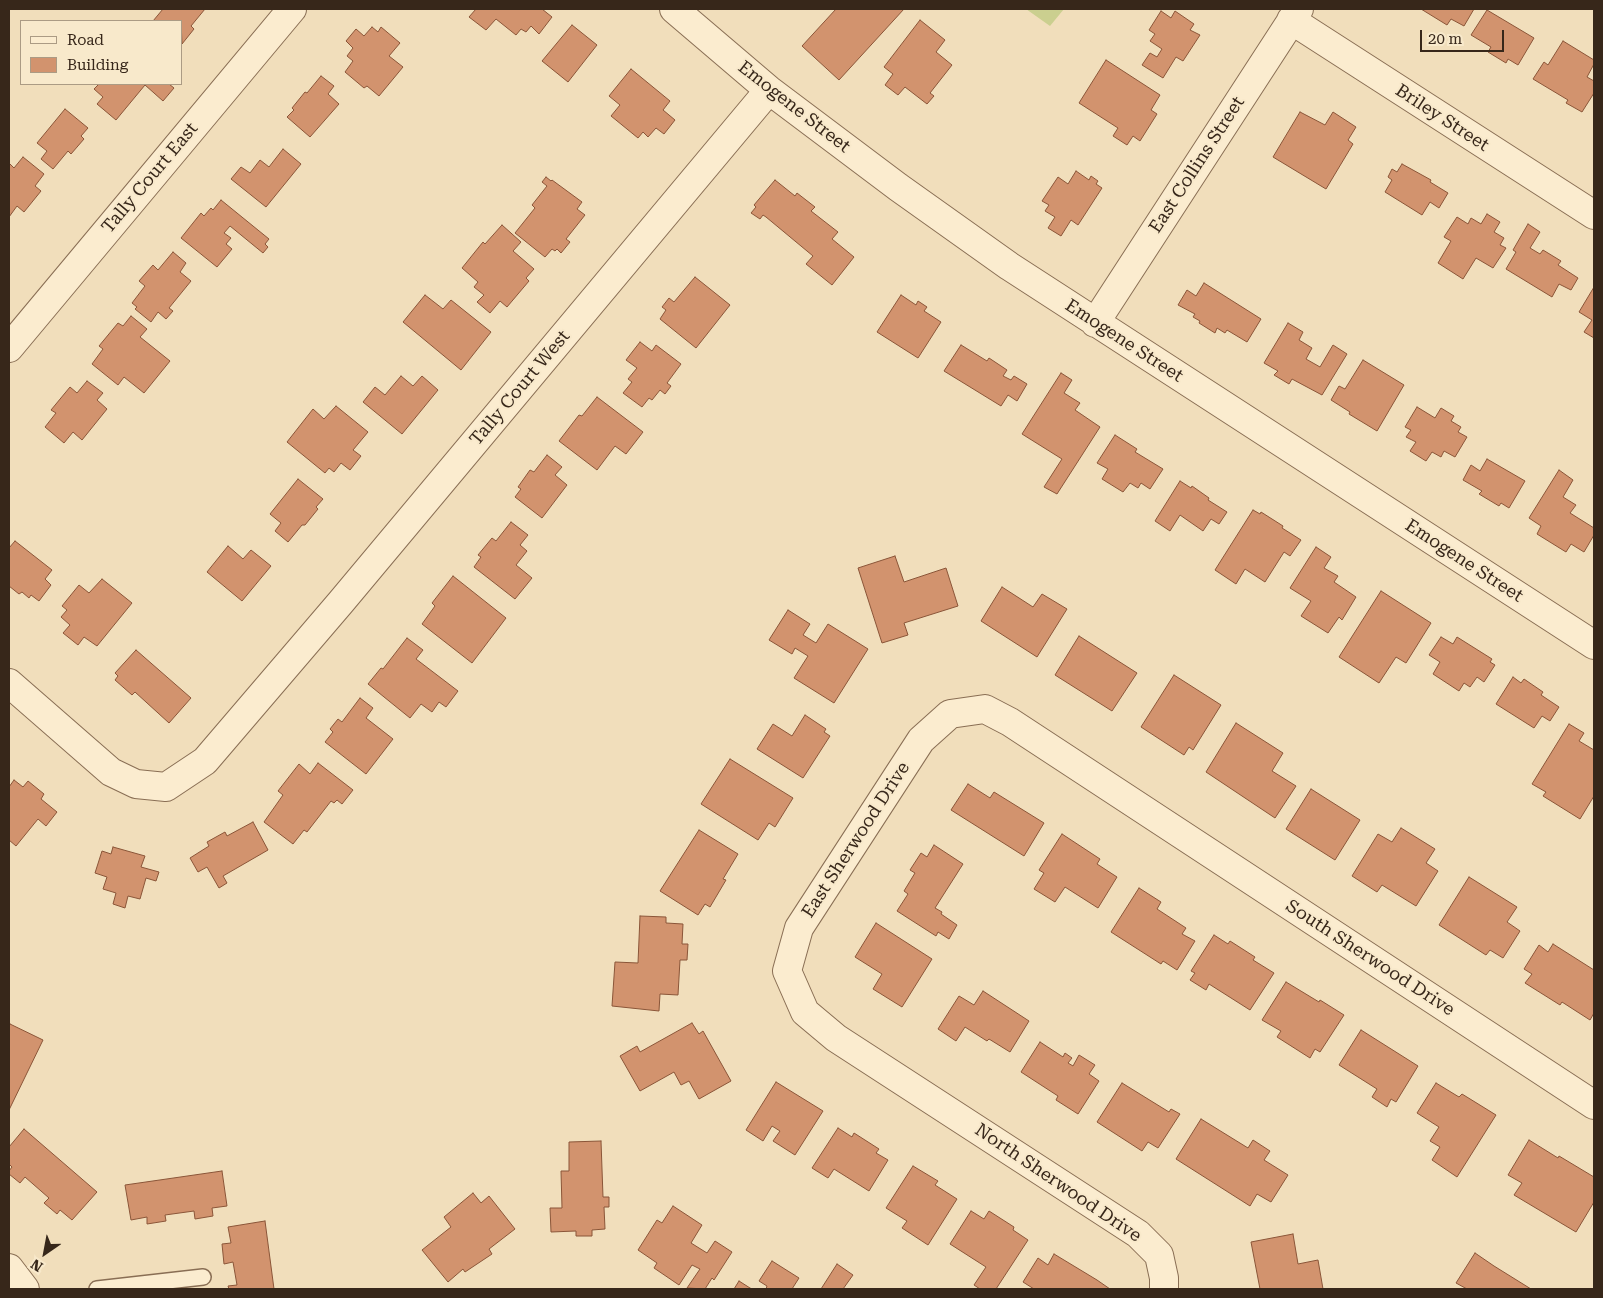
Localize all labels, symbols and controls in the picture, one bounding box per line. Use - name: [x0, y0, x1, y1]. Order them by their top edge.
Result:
- legend: [20, 20, 182, 85]
- scale bar: [1423, 20, 1507, 52]
- text: 20 m: [1428, 30, 1462, 48]
- text: Road: [67, 31, 104, 49]
- text: Building: [67, 56, 128, 74]
- street label: Emogene Street: [734, 57, 854, 157]
- street label: Briley Street: [1391, 80, 1493, 156]
- street label: East Collins Street: [1145, 93, 1249, 237]
- street label: Tally Court East: [97, 118, 203, 238]
- street label: Emogene Street: [1061, 295, 1187, 387]
- street label: Tally Court West: [466, 326, 574, 450]
- street label: Emogene Street: [1401, 515, 1527, 607]
- street label: East Sherwood Drive: [798, 758, 914, 922]
- street label: South Sherwood Drive: [1282, 895, 1458, 1021]
- street label: North Sherwood Drive: [971, 1119, 1145, 1247]
- north arrow: [20, 1228, 70, 1278]
- text: N: [28, 1256, 46, 1275]

